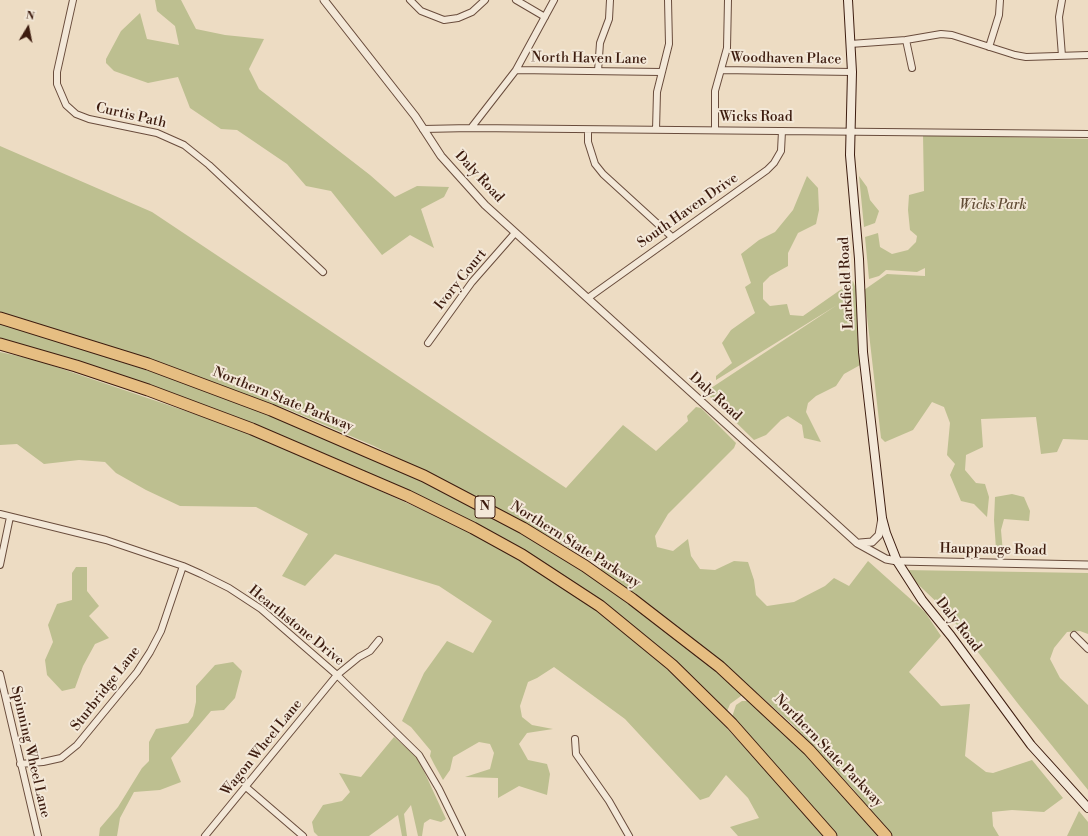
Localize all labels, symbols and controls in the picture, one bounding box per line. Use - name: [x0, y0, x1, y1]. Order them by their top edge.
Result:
- north arrow: [8, 8, 48, 48]
- text: N: [25, 9, 36, 24]
- street label: North Haven Lane: [531, 50, 647, 68]
- street label: Woodhaven Place: [730, 50, 842, 68]
- street label: Curtis Path: [94, 100, 168, 132]
- street label: Wicks Road: [719, 110, 793, 126]
- street label: Daly Road: [451, 148, 507, 206]
- street label: South Haven Drive: [634, 170, 742, 252]
- park label: Wicks Park: [960, 198, 1026, 214]
- street label: Larkfield Road: [836, 236, 858, 330]
- street label: Ivory Court: [432, 246, 490, 314]
- street label: Northern State Parkway: [210, 364, 356, 436]
- street label: Daly Road: [685, 369, 745, 425]
- road number: N: [475, 496, 495, 518]
- street label: Northern State Parkway: [507, 498, 643, 592]
- street label: Hauppauge Road: [939, 541, 1047, 559]
- street label: Hearthstone Drive: [245, 582, 347, 670]
- street label: Daly Road: [932, 594, 984, 656]
- street label: Sturbridge Lane: [68, 643, 144, 735]
- street label: Spinning Wheel Lane: [7, 685, 53, 819]
- street label: Northern State Parkway: [770, 691, 886, 811]
- street label: Wagon Wheel Lane: [218, 696, 306, 800]

